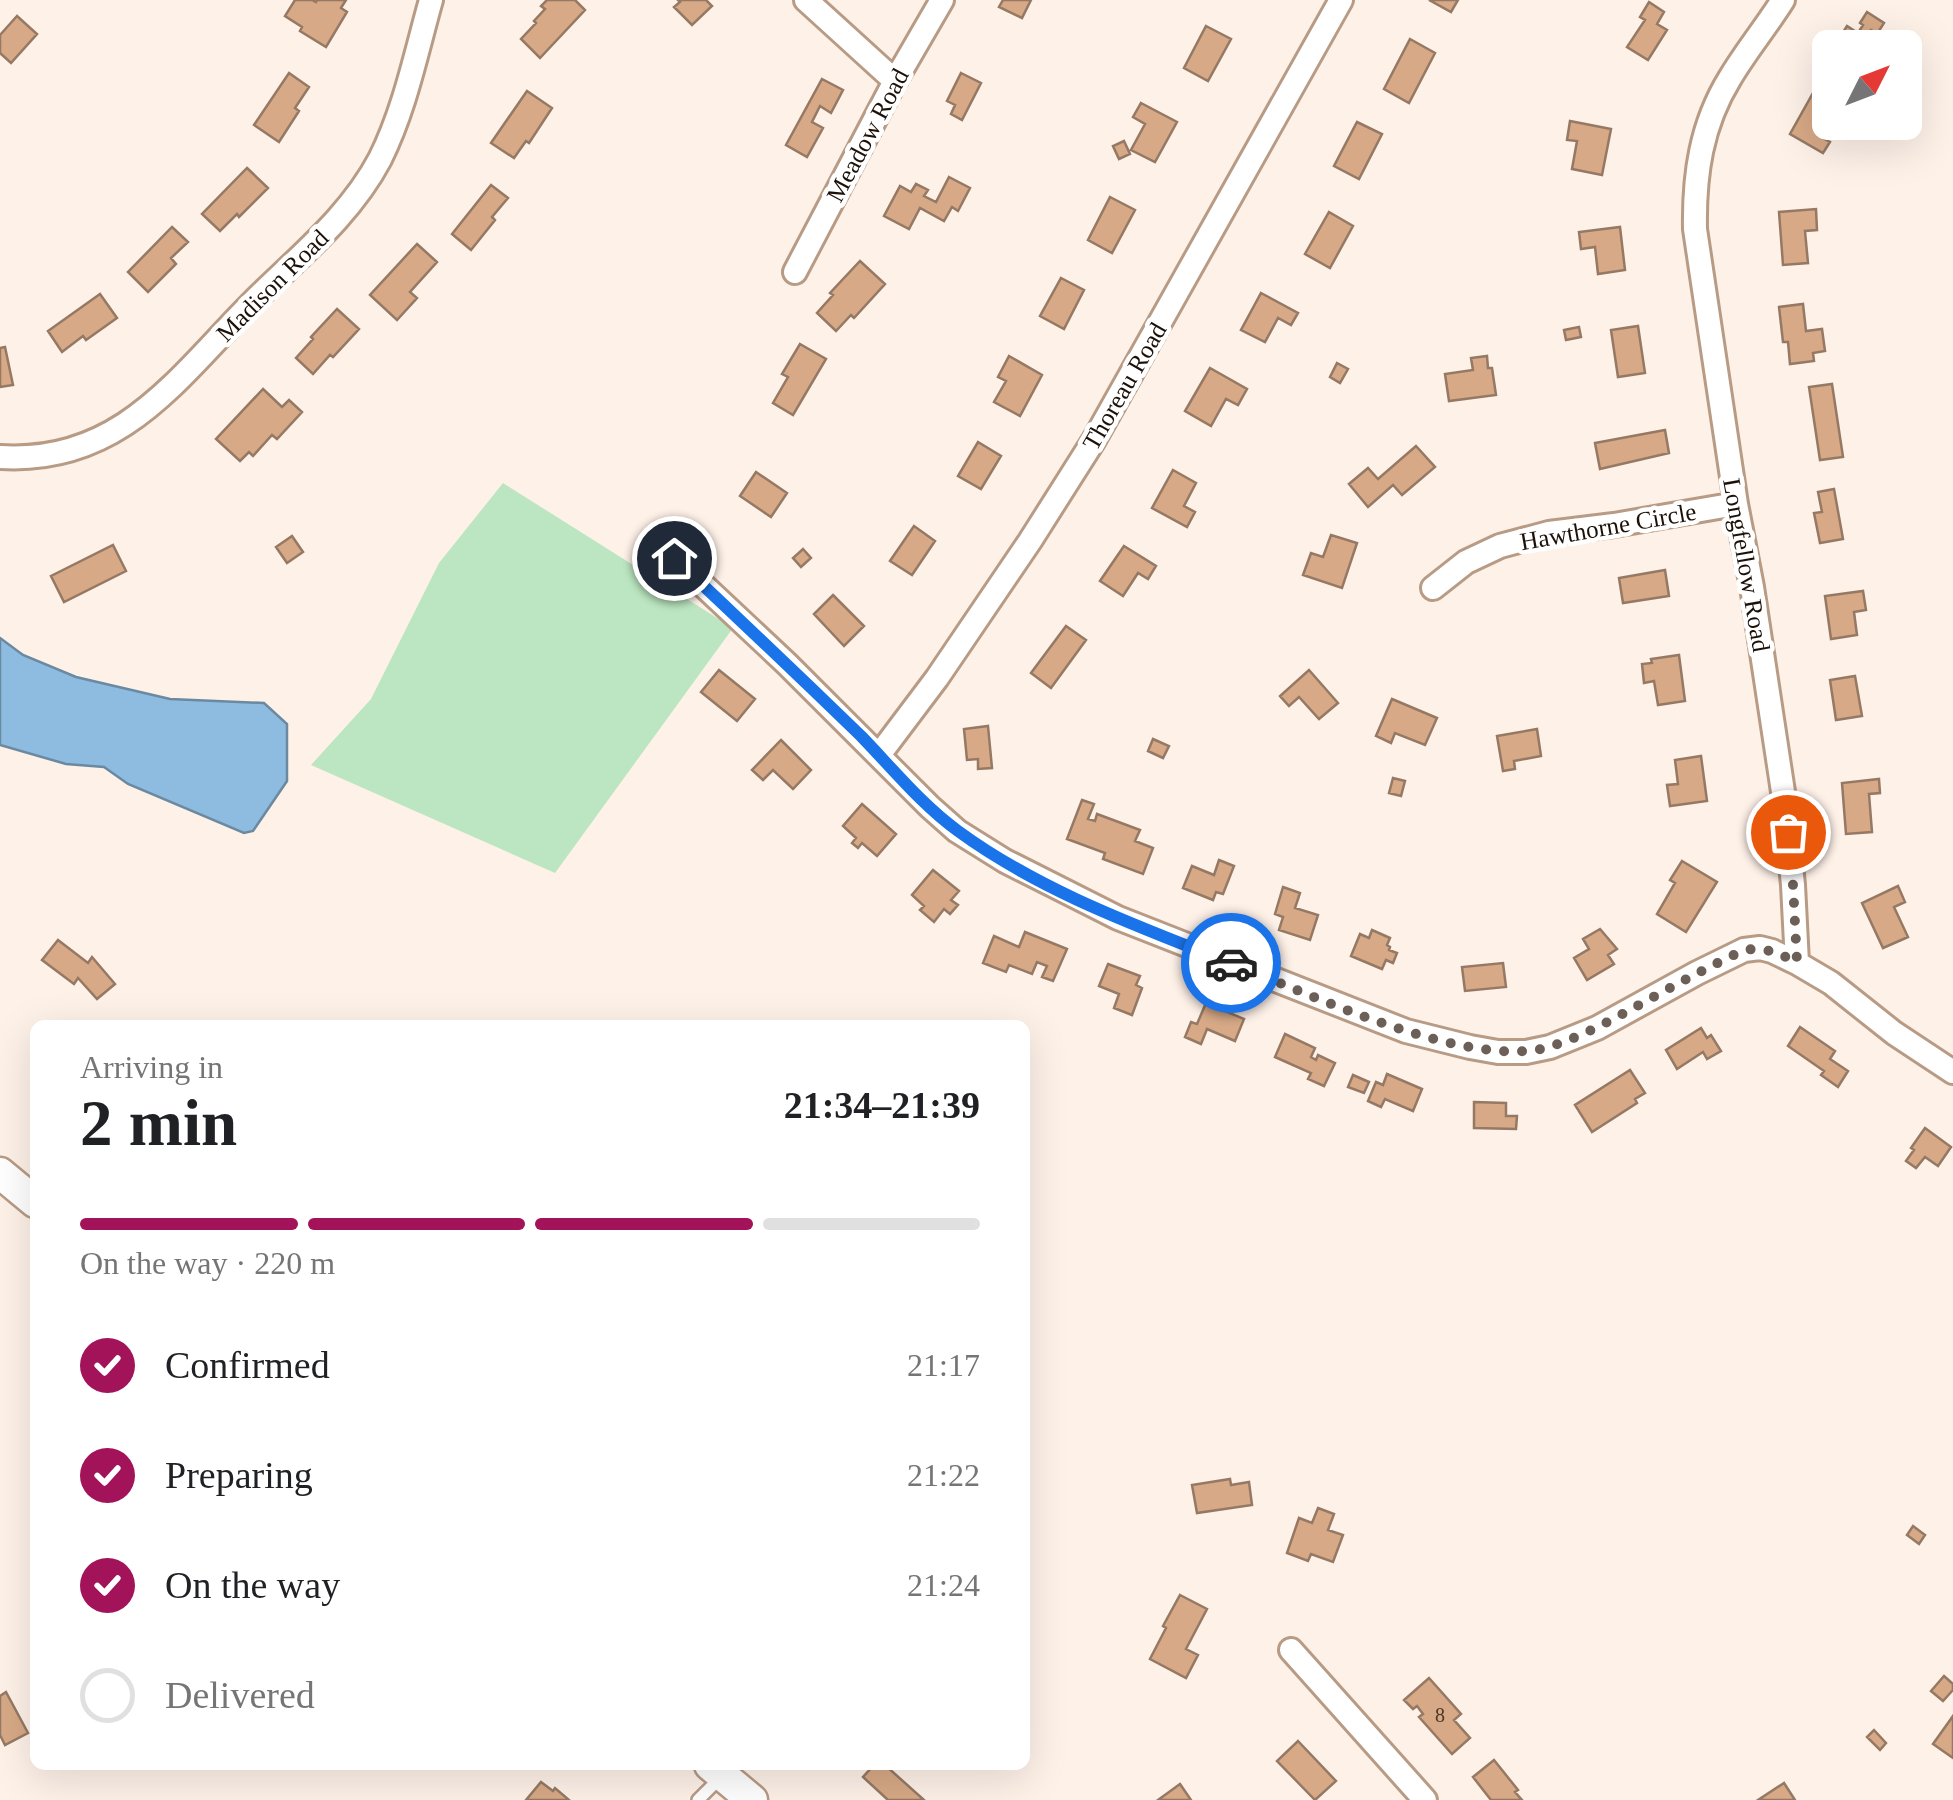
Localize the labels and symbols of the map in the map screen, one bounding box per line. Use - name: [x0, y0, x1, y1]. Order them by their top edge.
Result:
- north arrow: [1812, 30, 1922, 140]
- street label: Meadow Road: [821, 64, 914, 206]
- street label: Madison Road: [211, 224, 334, 347]
- street label: Thoreau Road: [1077, 317, 1172, 455]
- street label: Longfellow Road: [1718, 476, 1775, 654]
- street label: Hawthorne Circle: [1518, 498, 1698, 555]
- pin: [632, 516, 717, 601]
- pin: [1746, 790, 1831, 875]
- courier: [1181, 913, 1281, 1013]
- house number: 8: [1435, 1704, 1445, 1726]

